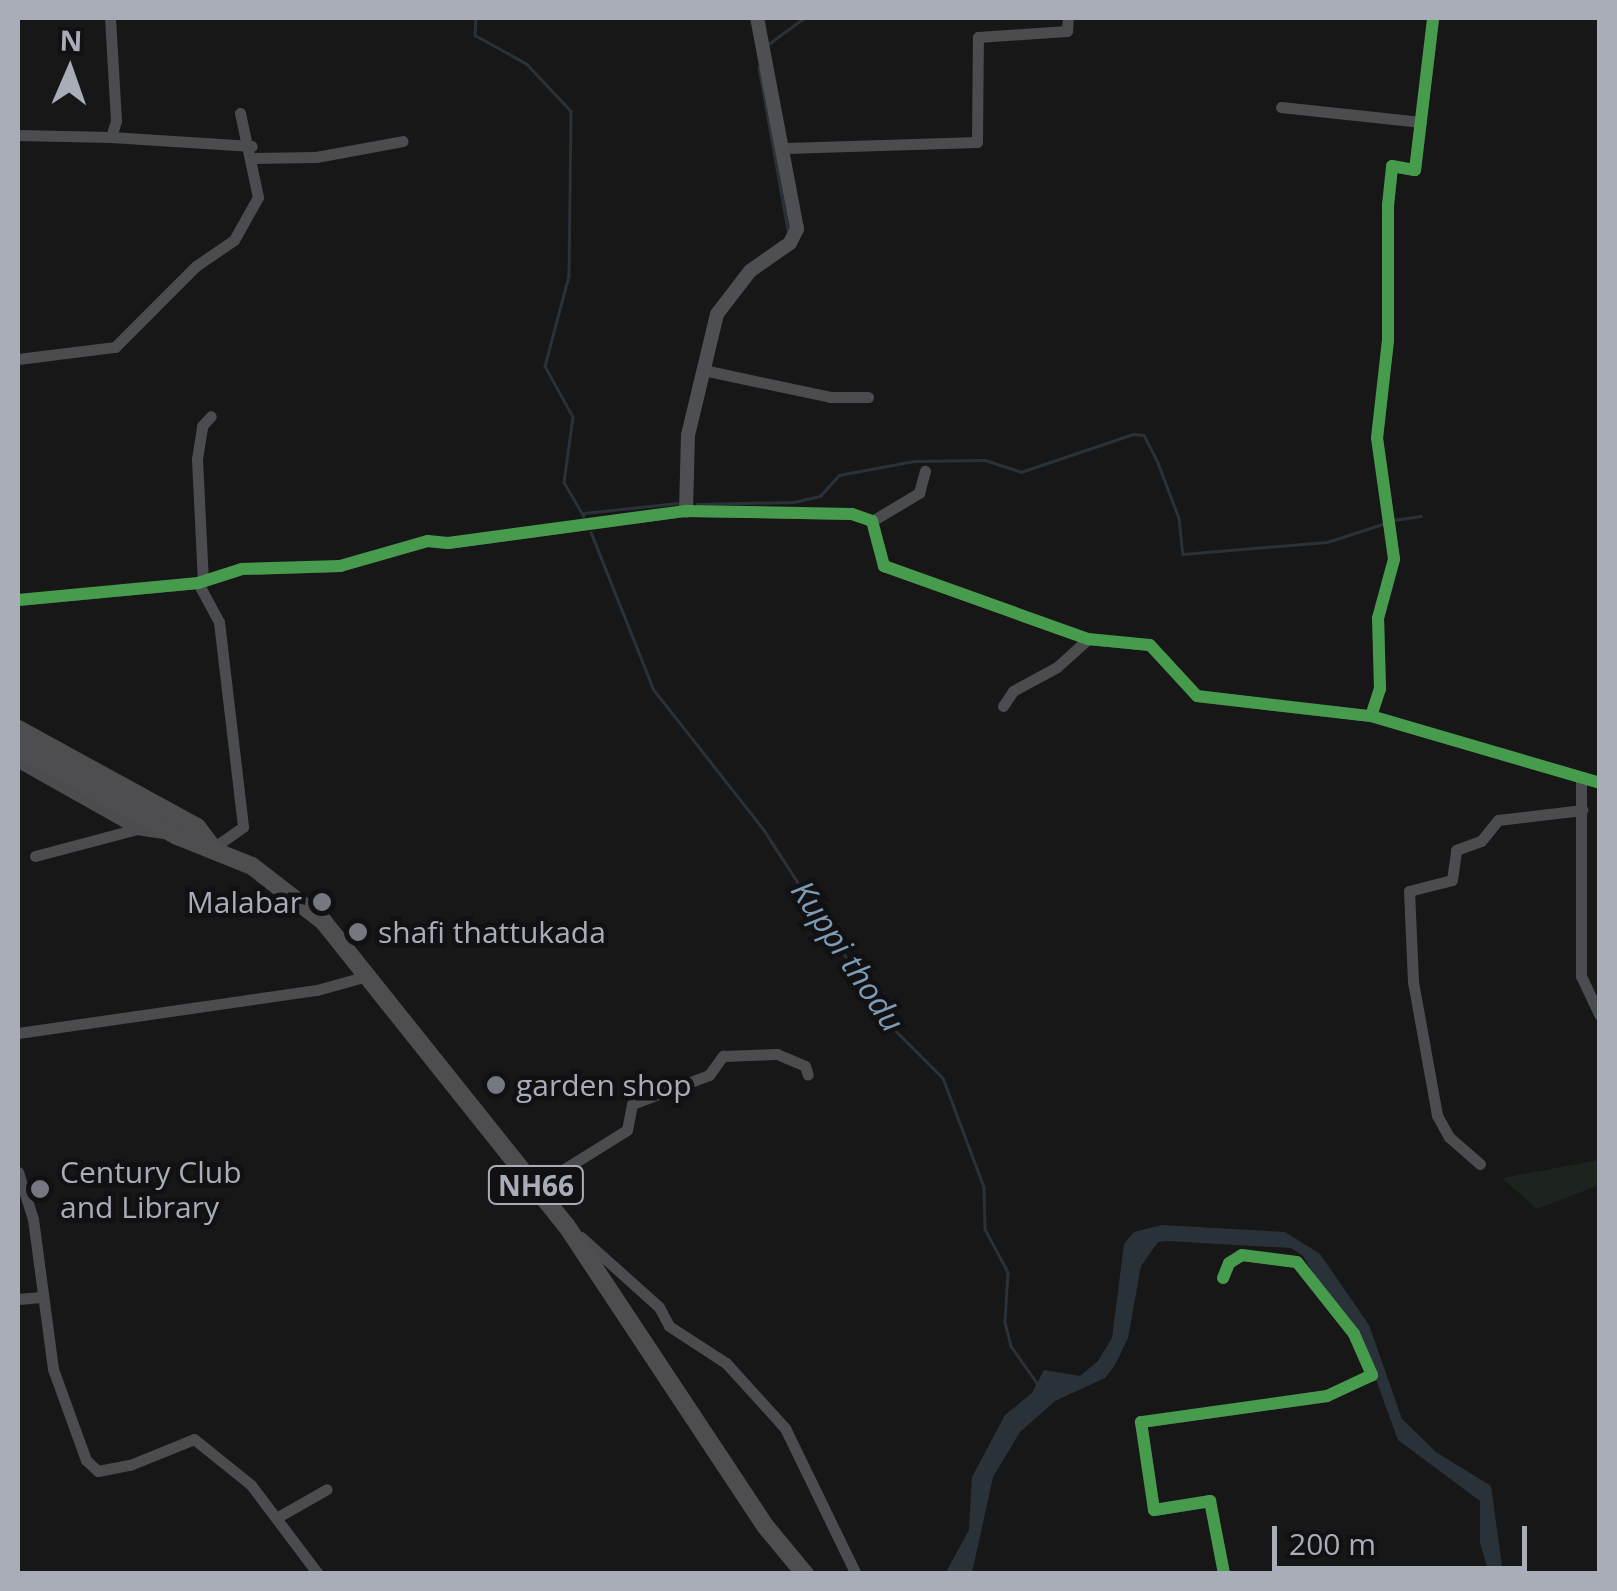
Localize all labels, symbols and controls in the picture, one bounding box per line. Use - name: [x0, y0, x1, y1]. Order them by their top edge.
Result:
- north arrow: [20, 20, 120, 120]
- text: N: [59, 21, 83, 59]
- water label: Kuppi thodu: [784, 873, 912, 1039]
- place label: Malabar: [187, 884, 302, 920]
- marker: Malabar: [311, 891, 333, 913]
- place label: shafi thattukada: [378, 914, 606, 950]
- marker: shafi thattukada: [347, 921, 369, 943]
- place label: garden shop: [516, 1067, 692, 1103]
- marker: garden shop: [485, 1074, 507, 1096]
- place label: Century Club and Library: [60, 1154, 242, 1224]
- road number: NH66: [486, 1162, 586, 1208]
- marker: Century Club and Library: [29, 1178, 51, 1200]
- scale bar: [1277, 1506, 1532, 1568]
- text: 200 m: [1289, 1523, 1376, 1564]

